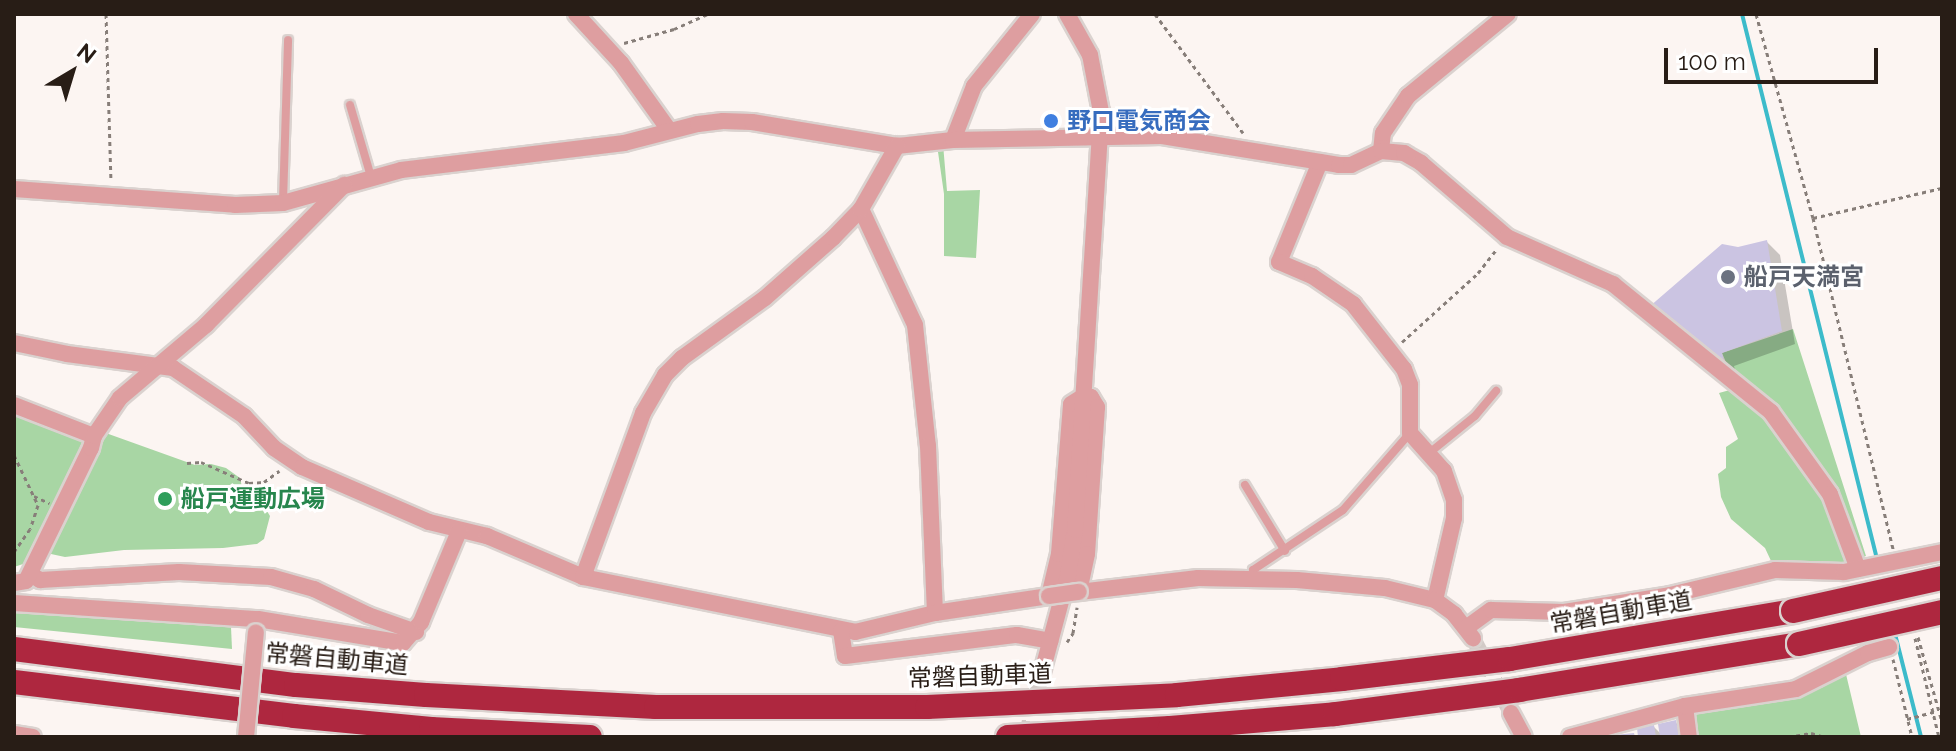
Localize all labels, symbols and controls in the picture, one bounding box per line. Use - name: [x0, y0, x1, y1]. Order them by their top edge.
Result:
- north arrow: [32, 32, 112, 112]
- scale bar: [1668, 32, 1882, 82]
- text: N: [72, 38, 101, 68]
- text: 100 m: [1678, 47, 1746, 76]
- place label: 野口電気商会: [1067, 107, 1211, 135]
- marker: 野口電気商会: [1042, 112, 1060, 130]
- place label: 船戸天満宮: [1744, 263, 1864, 291]
- marker: 船戸天満宮: [1719, 268, 1737, 286]
- place label: 船戸運動広場: [181, 485, 325, 513]
- marker: 船戸運動広場: [156, 490, 174, 508]
- street label: 常磐自動車道: [1548, 585, 1694, 639]
- street label: 常磐自動車道: [264, 638, 410, 680]
- street label: 常磐自動車道: [908, 659, 1052, 693]

